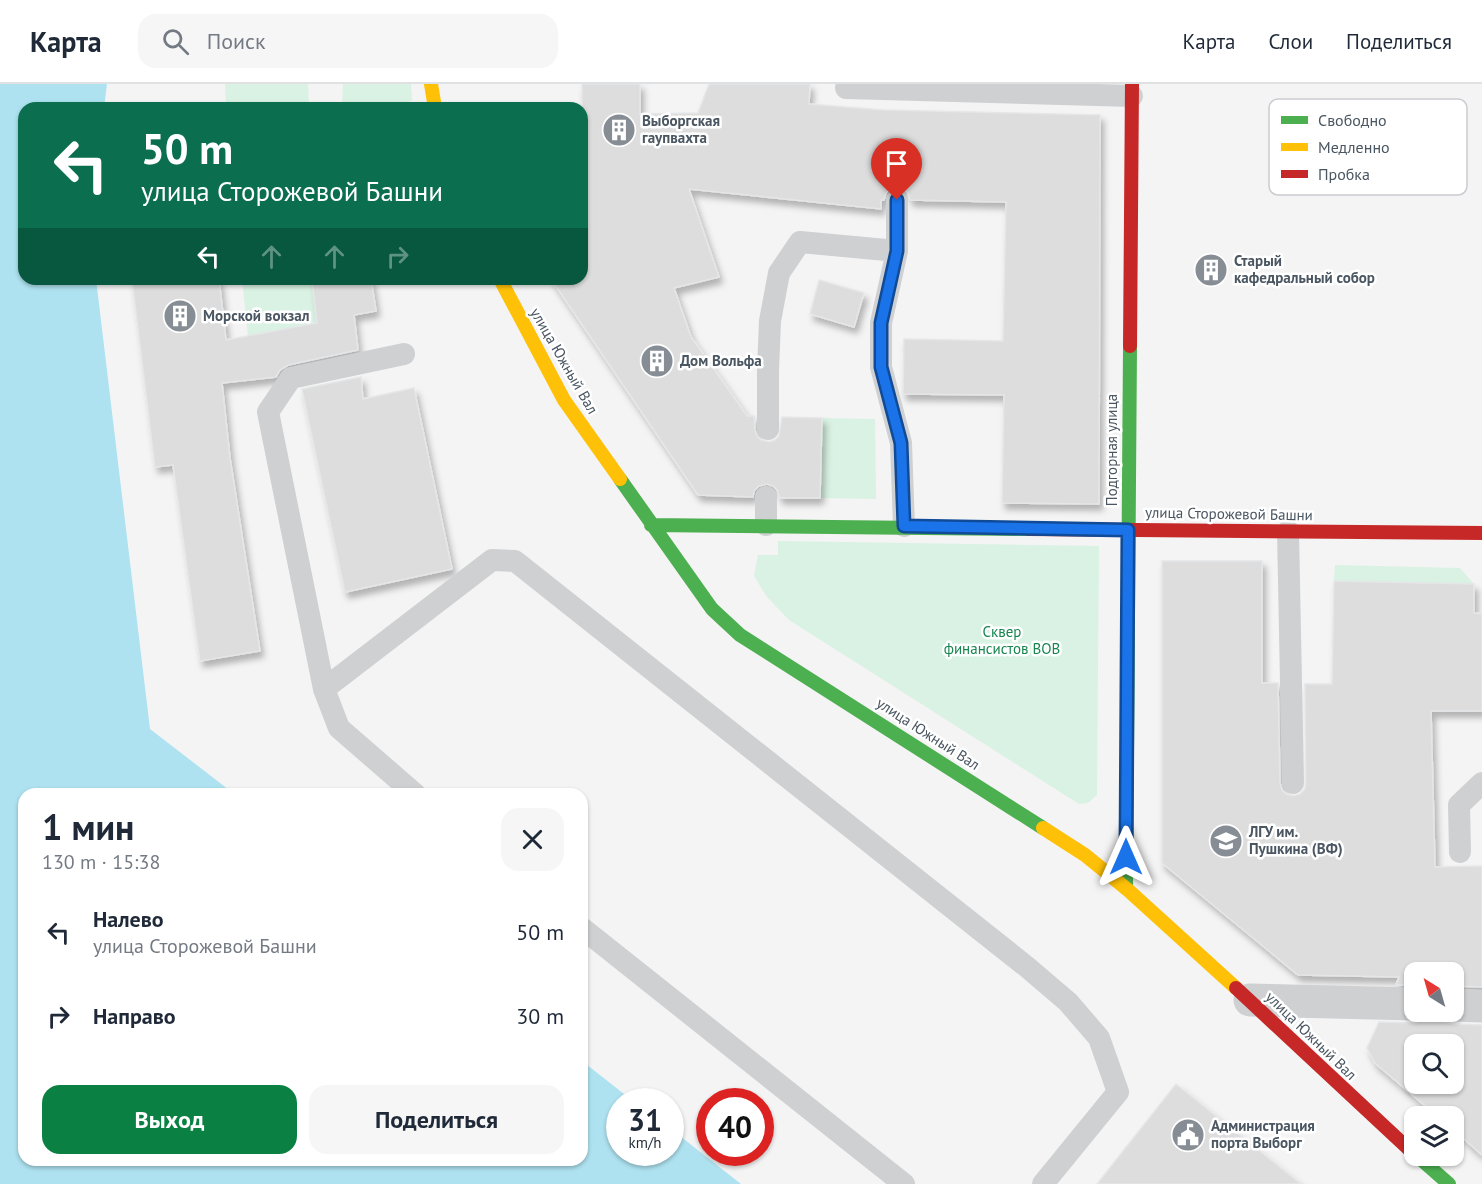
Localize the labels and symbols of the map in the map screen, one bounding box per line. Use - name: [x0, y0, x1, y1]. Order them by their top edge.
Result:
- legend: [1269, 99, 1467, 195]
- text: Свободно: [1318, 110, 1387, 130]
- place label: Выборгская гаупвахта: [642, 111, 720, 147]
- building icon: Выборгская гаупвахта: [601, 112, 637, 148]
- text: Медленно: [1318, 137, 1390, 157]
- pin: [871, 138, 922, 200]
- text: Пробка: [1318, 164, 1370, 184]
- place label: Старый кафедральный собор: [1234, 251, 1375, 287]
- building icon: Старый кафедральный собор: [1193, 252, 1229, 288]
- building icon: Морской вокзал: [162, 298, 198, 334]
- street label: улица Южный Вал: [526, 304, 603, 417]
- place label: Морской вокзал: [203, 306, 309, 325]
- building icon: Дом Вольфа: [639, 343, 675, 379]
- place label: Дом Вольфа: [680, 351, 762, 370]
- street label: Подгорная улица: [1102, 394, 1121, 506]
- street label: улица Сторожевой Башни: [1145, 503, 1313, 524]
- park label: Сквер финансистов ВОВ: [944, 622, 1060, 658]
- street label: улица Южный Вал: [873, 693, 984, 774]
- place label: ЛГУ им. Пушкина (ВФ): [1248, 822, 1343, 858]
- school or university icon: ЛГУ им. Пушкина (ВФ): [1208, 823, 1244, 859]
- position arrow: [1094, 825, 1158, 889]
- north arrow: [1404, 962, 1464, 1022]
- street label: улица Южный Вал: [1262, 987, 1361, 1084]
- speed limit sign: 40: [696, 1088, 774, 1166]
- place label: Администрация порта Выборг: [1211, 1116, 1315, 1152]
- public building icon: Администрация порта Выборг: [1170, 1117, 1206, 1153]

